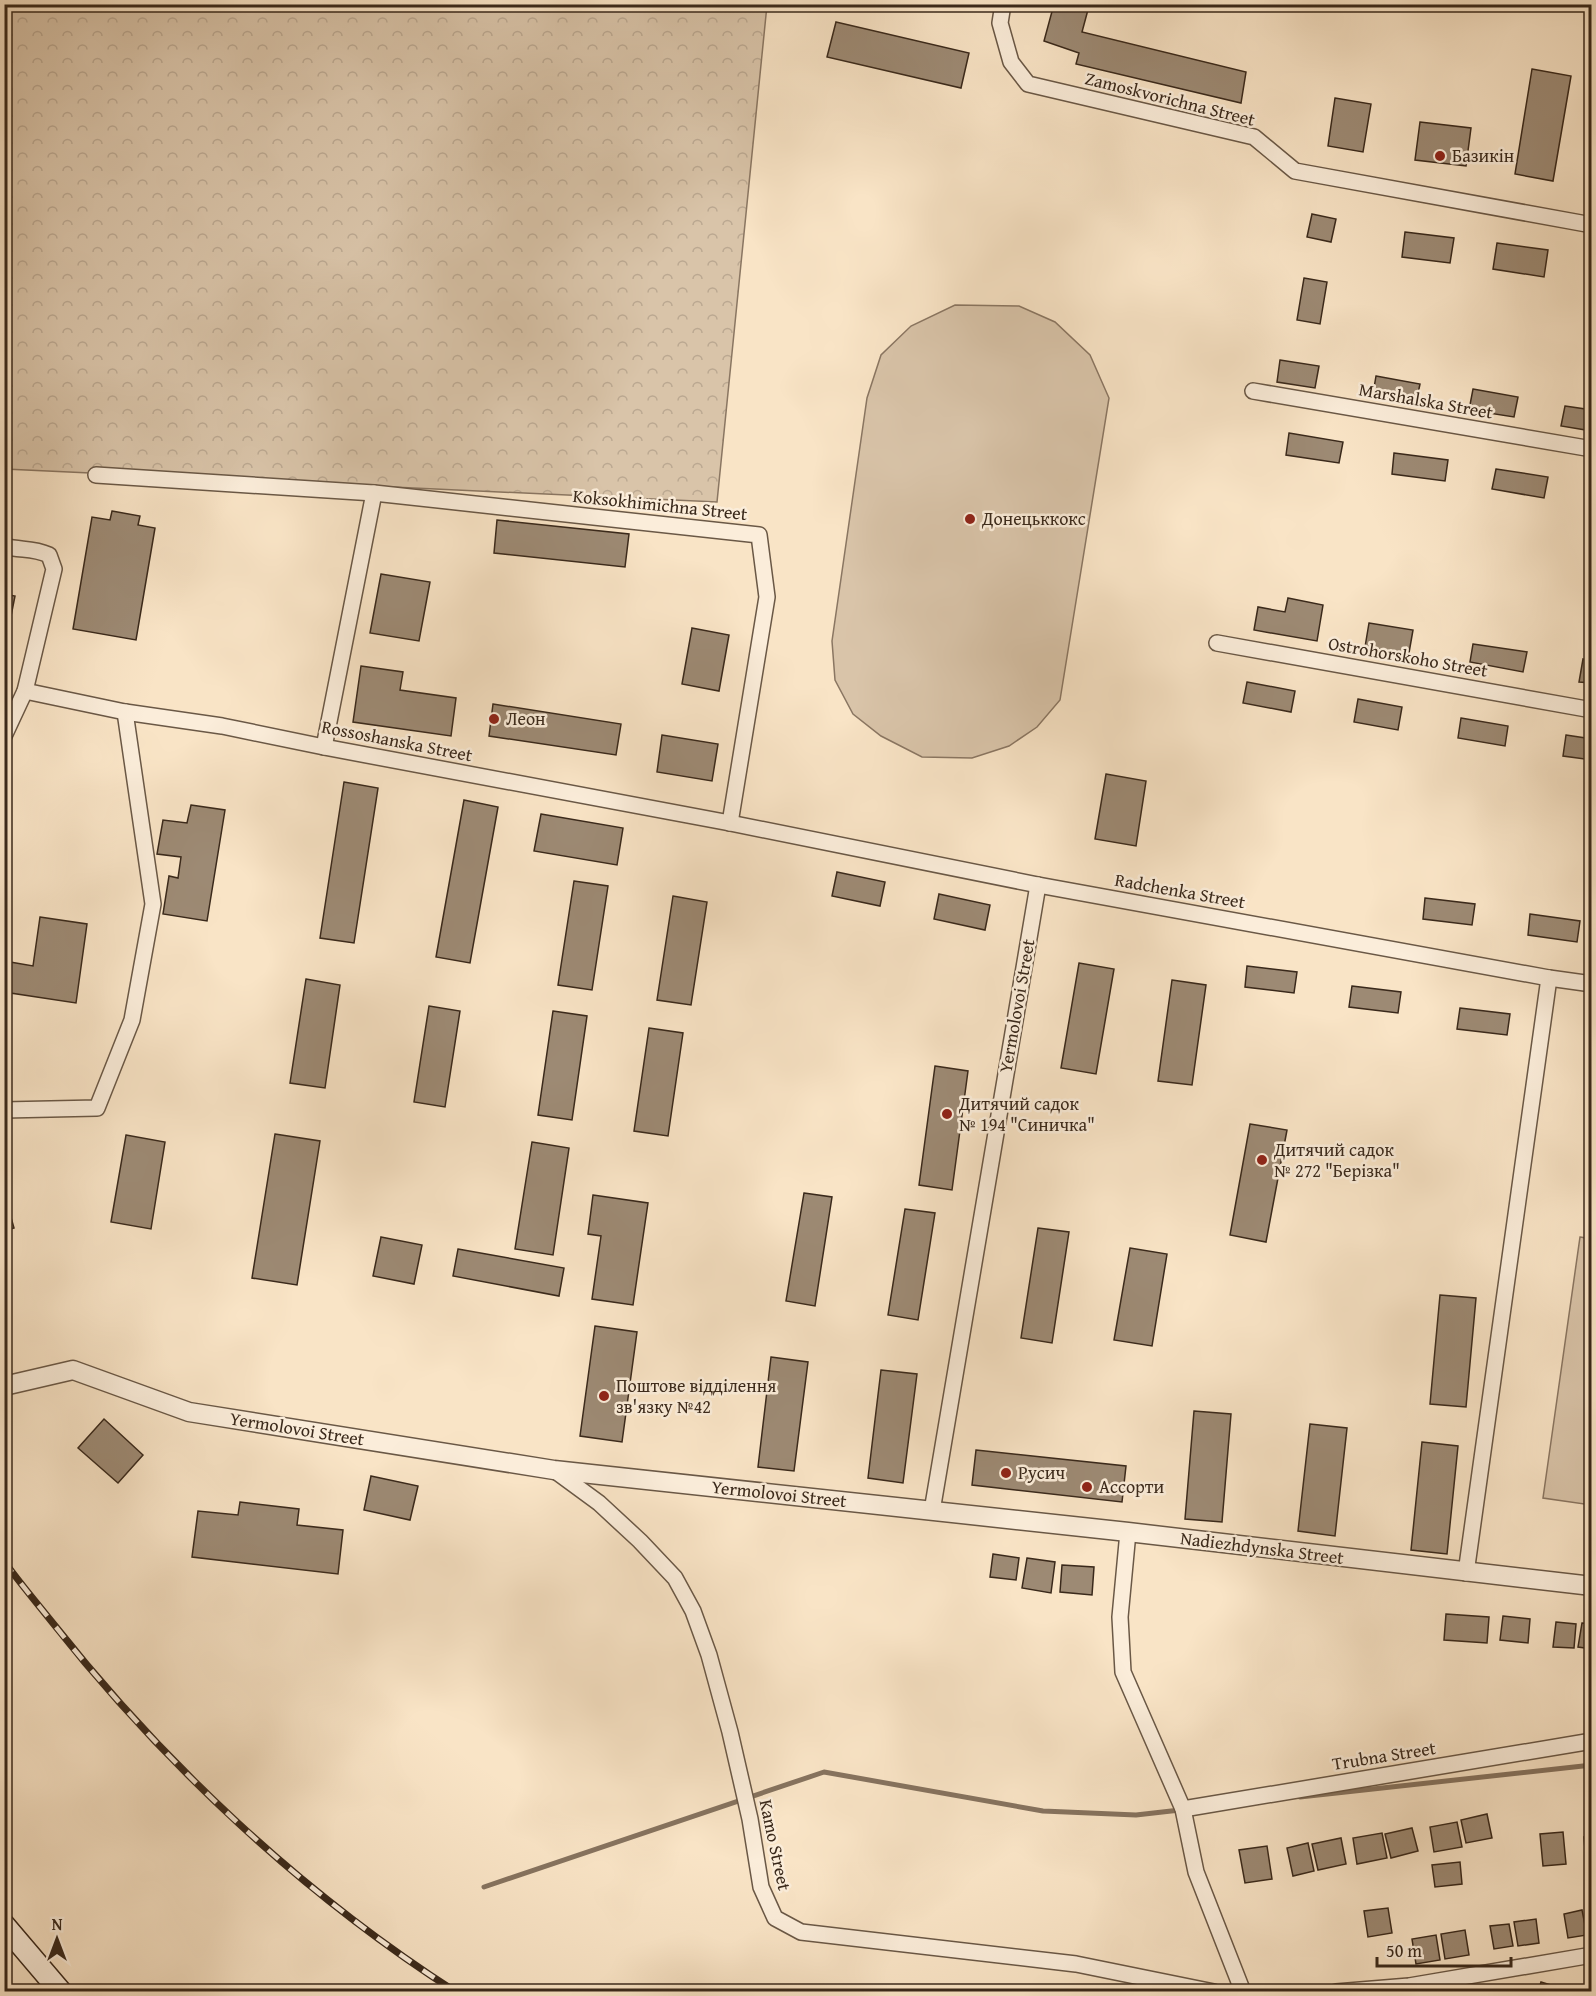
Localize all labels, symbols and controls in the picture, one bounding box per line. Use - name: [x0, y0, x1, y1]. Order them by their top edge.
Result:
- street label: Zamoskvorichna Street: [1082, 64, 1259, 133]
- place label: Базикін: [1452, 142, 1514, 169]
- marker: Базикін: [1433, 149, 1447, 163]
- street label: Marshalska Street: [1357, 375, 1496, 426]
- street label: Koksokhimichna Street: [571, 482, 749, 527]
- place label: Донецьккокс: [981, 505, 1086, 532]
- marker: Донецьккокс: [963, 512, 977, 526]
- street label: Ostrohorskoho Street: [1326, 629, 1491, 684]
- place label: Леон: [506, 705, 546, 732]
- marker: Леон: [487, 712, 501, 726]
- street label: Rossoshanska Street: [319, 713, 475, 768]
- street label: Radchenka Street: [1113, 866, 1248, 915]
- street label: Yermolovoi Street: [991, 936, 1042, 1075]
- place label: Дитячий садок № 194 "Синичка": [958, 1090, 1095, 1138]
- marker: Дитячий садок № 194 "Синичка": [940, 1107, 954, 1121]
- place label: Дитячий садок № 272 "Берізка": [1273, 1136, 1400, 1184]
- marker: Дитячий садок № 272 "Берізка": [1255, 1153, 1269, 1167]
- place label: Поштове відділення зв'язку №42: [616, 1372, 776, 1420]
- marker: Поштове відділення зв'язку №42: [597, 1389, 611, 1403]
- street label: Yermolovoi Street: [228, 1405, 367, 1453]
- place label: Русич: [1018, 1459, 1066, 1486]
- marker: Русич: [999, 1466, 1013, 1480]
- street label: Yermolovoi Street: [710, 1473, 849, 1514]
- place label: Ассорти: [1099, 1473, 1164, 1500]
- marker: Ассорти: [1080, 1480, 1094, 1494]
- street label: Nadiezhdynska Street: [1179, 1524, 1346, 1571]
- street label: Trubna Street: [1330, 1734, 1438, 1777]
- street label: Kamo Street: [753, 1797, 798, 1894]
- north arrow: [27, 1909, 87, 1969]
- text: N: [52, 1912, 63, 1936]
- scale bar: [1377, 1930, 1510, 1968]
- text: 50 m: [1386, 1937, 1422, 1964]

